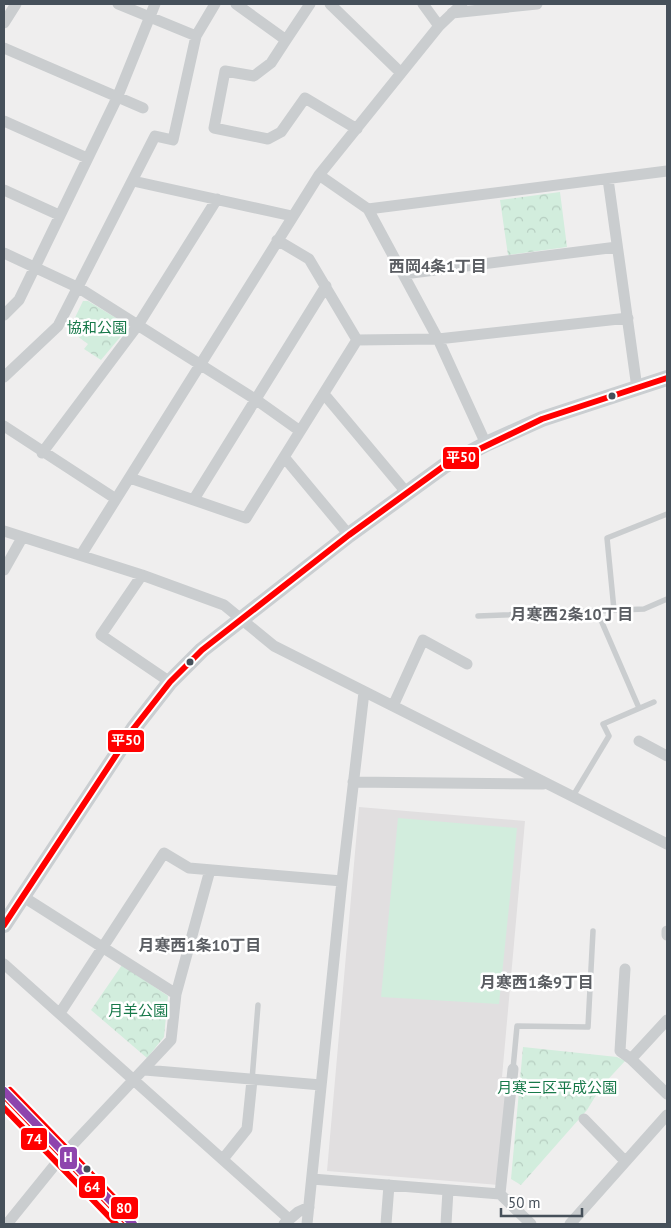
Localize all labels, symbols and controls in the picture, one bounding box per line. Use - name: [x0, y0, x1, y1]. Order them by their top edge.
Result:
- district label: 西岡4条1丁目: [389, 256, 487, 276]
- park label: 協和公園: [67, 318, 127, 337]
- unlabelled marker: [607, 391, 617, 401]
- line badge: 平50: [442, 446, 480, 470]
- text: 平50: [446, 448, 476, 466]
- district label: 月寒西2条10丁目: [510, 604, 634, 624]
- unlabelled marker: [185, 657, 195, 667]
- line badge: 平50: [107, 729, 145, 753]
- text: 平50: [111, 731, 141, 749]
- district label: 月寒西1条10丁目: [138, 935, 262, 955]
- district label: 月寒西1条9丁目: [480, 972, 594, 992]
- park label: 月羊公園: [108, 1001, 168, 1020]
- park label: 月寒三区平成公園: [497, 1078, 617, 1097]
- line badge: 74: [20, 1127, 48, 1151]
- text: 74: [26, 1130, 42, 1148]
- line badge: H: [59, 1146, 78, 1170]
- text: H: [63, 1148, 73, 1166]
- unlabelled marker: [82, 1164, 92, 1174]
- line badge: 64: [78, 1175, 106, 1199]
- text: 64: [84, 1178, 100, 1196]
- scale bar: [501, 1186, 582, 1218]
- text: 50 m: [508, 1193, 541, 1212]
- line badge: 80: [110, 1196, 139, 1220]
- text: 80: [116, 1199, 132, 1217]

